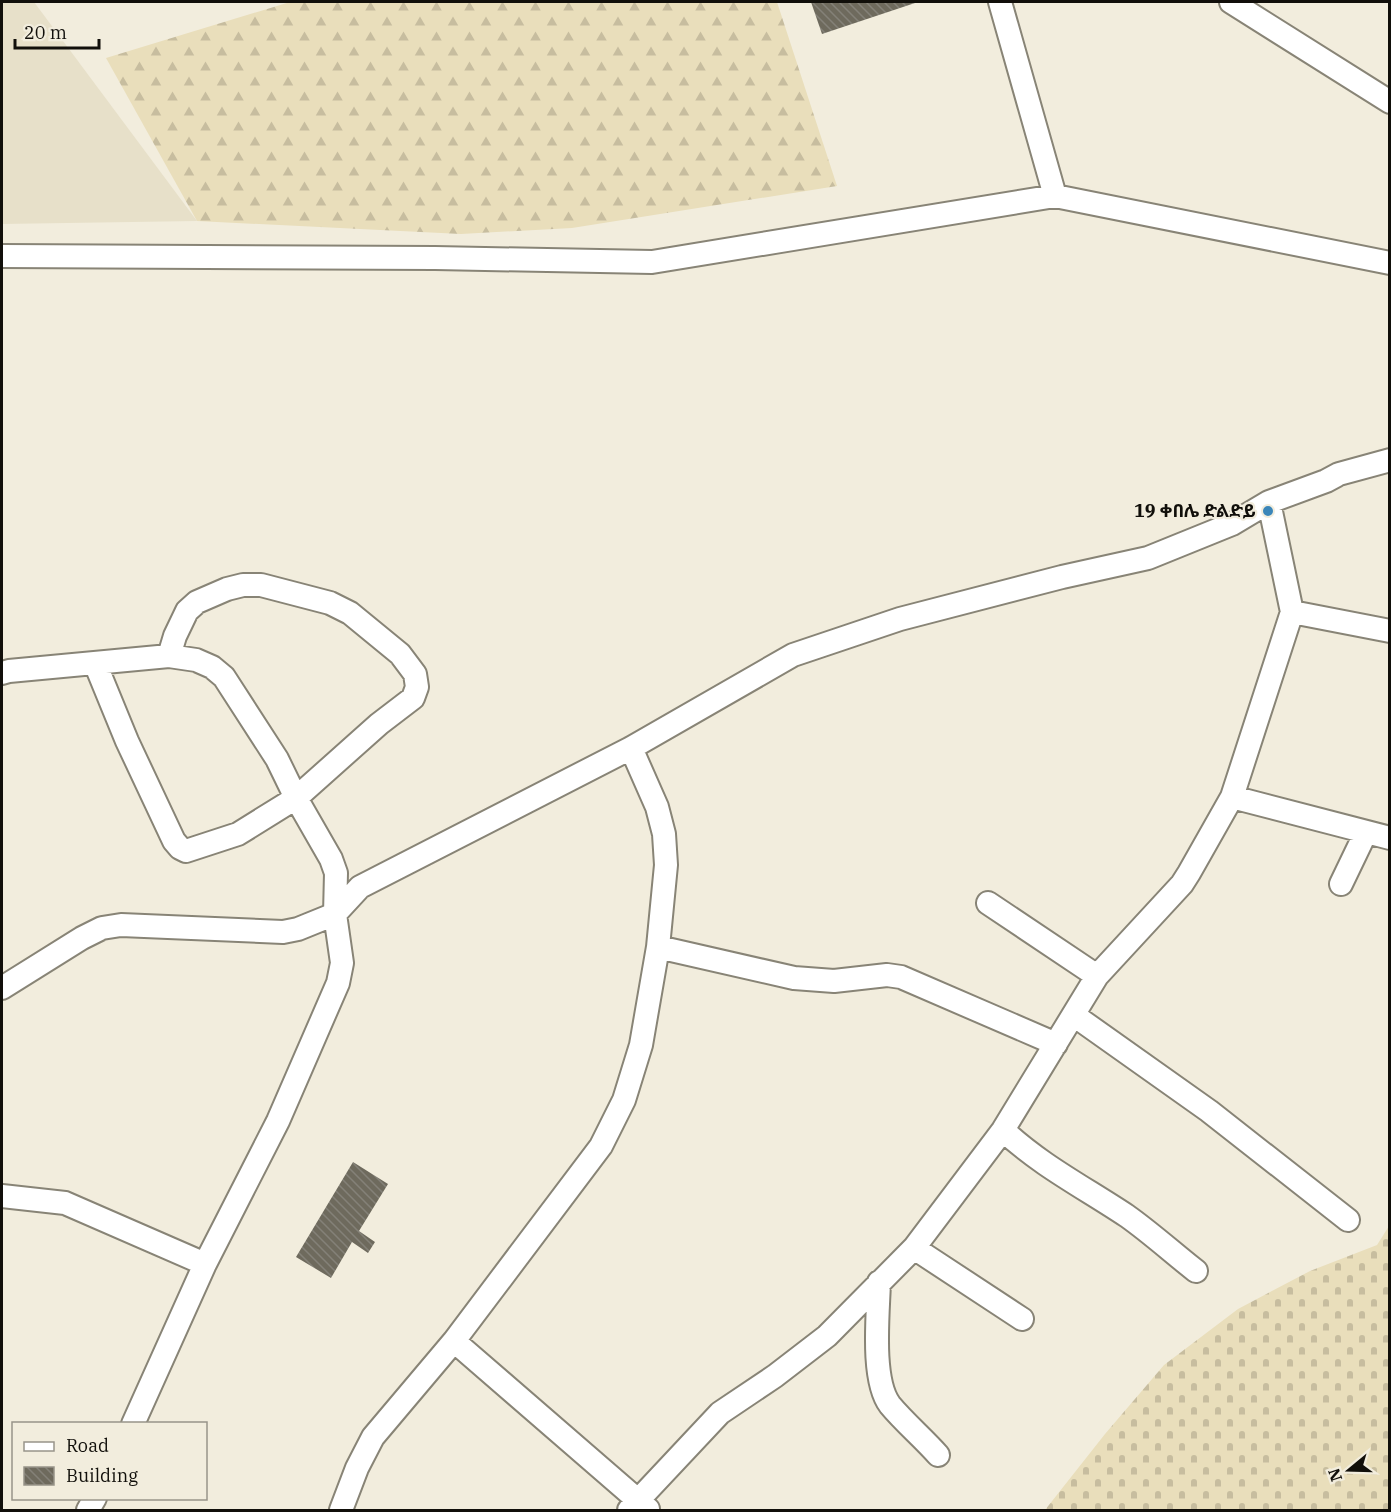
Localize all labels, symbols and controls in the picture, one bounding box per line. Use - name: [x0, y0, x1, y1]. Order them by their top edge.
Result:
- scale bar: [15, 12, 99, 50]
- text: 20 m: [24, 21, 67, 44]
- place label: 19 ቀበሌ ድልድይ: [1134, 499, 1256, 522]
- marker: 19 ቀበሌ ድልድይ: [1261, 504, 1275, 518]
- legend: [12, 1422, 207, 1500]
- text: Road: [66, 1434, 109, 1457]
- north arrow: [1319, 1440, 1379, 1500]
- text: Building: [66, 1464, 138, 1487]
- text: N: [1323, 1466, 1346, 1484]

